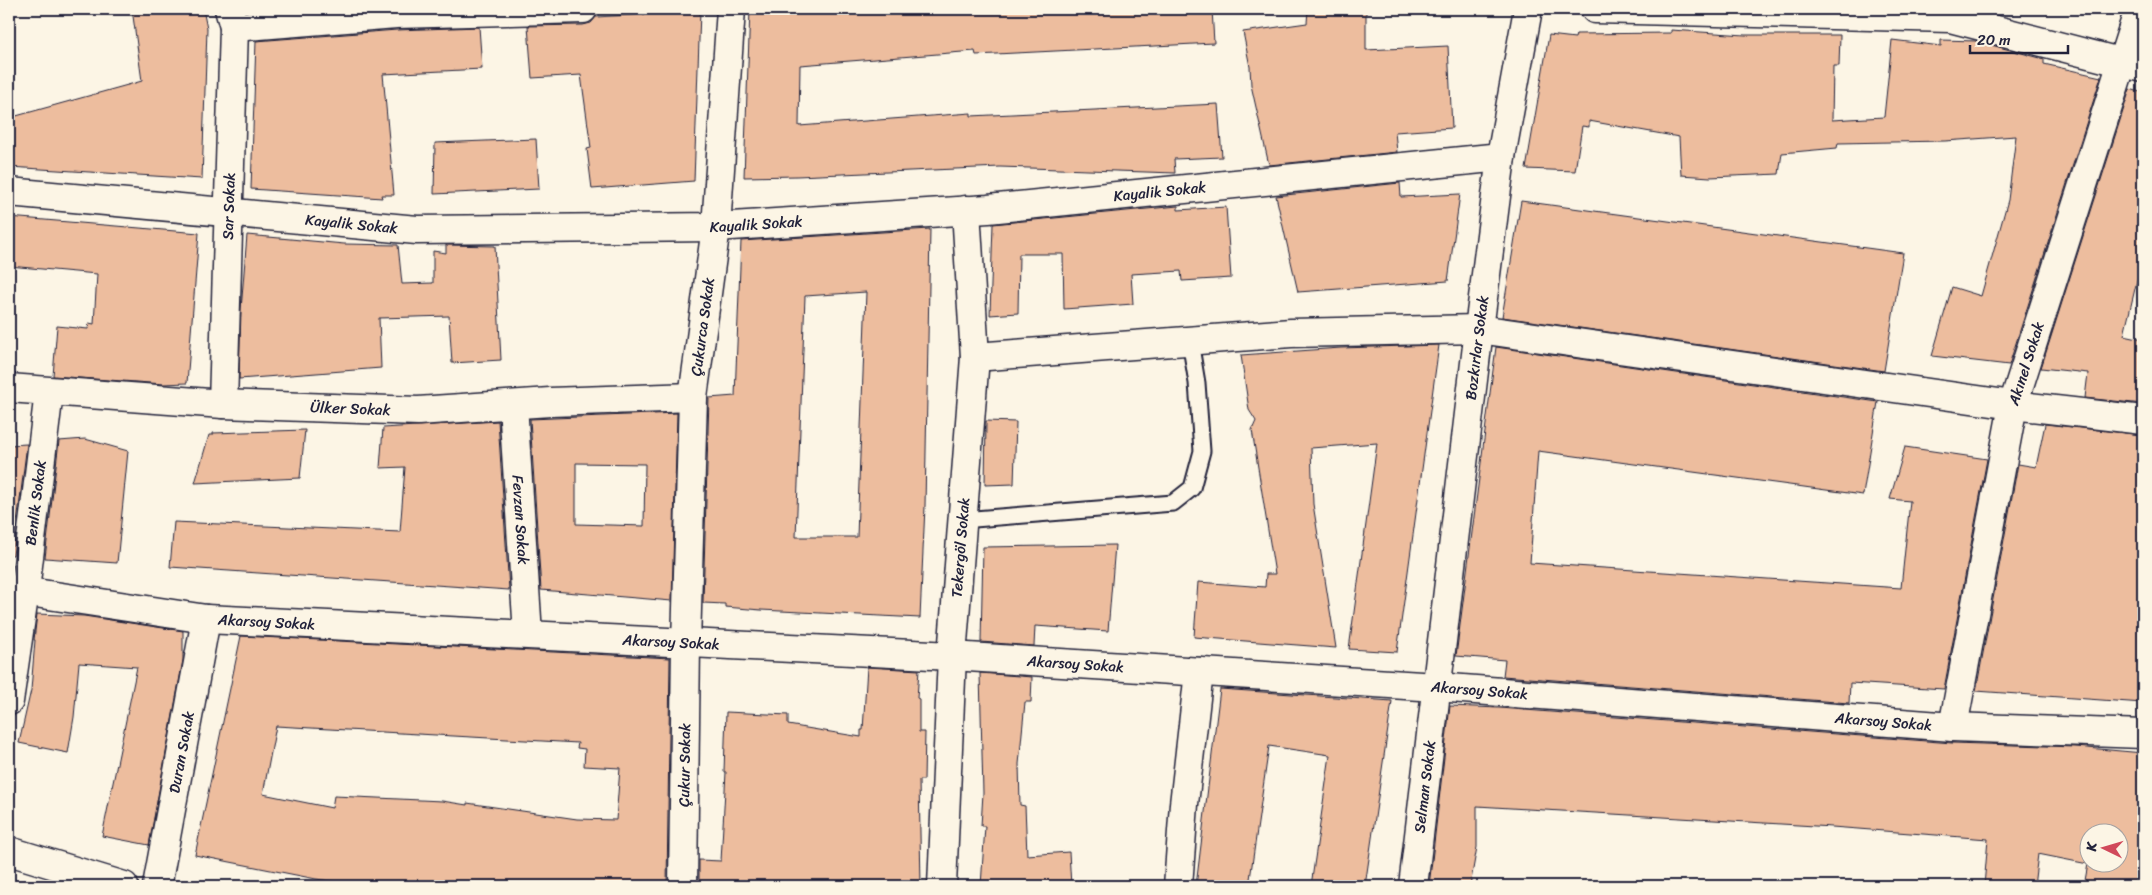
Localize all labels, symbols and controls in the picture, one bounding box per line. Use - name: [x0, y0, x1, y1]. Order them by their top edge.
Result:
- scale bar: [1970, 22, 2067, 54]
- text: 20 m: [1977, 27, 2011, 53]
- street label: Sar Sokak: [215, 172, 243, 240]
- street label: Kayalik Sokak: [1112, 174, 1207, 209]
- street label: Kayalik Sokak: [304, 207, 399, 241]
- street label: Kayalik Sokak: [710, 208, 803, 240]
- street label: Çukurca Sokak: [683, 276, 722, 378]
- street label: Bozkırlar Sokak: [1458, 294, 1496, 401]
- street label: Akınel Sokak: [2000, 317, 2052, 410]
- street label: Ülker Sokak: [310, 394, 391, 423]
- street label: Benlik Sokak: [17, 459, 54, 547]
- street label: Fevzan Sokak: [505, 474, 536, 566]
- street label: Tekergöl Sokak: [944, 496, 977, 599]
- street label: Akarsoy Sokak: [216, 607, 316, 637]
- street label: Akarsoy Sokak: [621, 627, 720, 657]
- street label: Akarsoy Sokak: [1025, 648, 1125, 680]
- street label: Akarsoy Sokak: [1429, 674, 1529, 707]
- street label: Akarsoy Sokak: [1833, 705, 1933, 738]
- street label: Duran Sokak: [161, 708, 202, 795]
- street label: Çukur Sokak: [671, 722, 698, 807]
- street label: Selman Sokak: [1406, 739, 1443, 834]
- north arrow: [2080, 822, 2130, 872]
- text: K: [2079, 840, 2105, 853]

